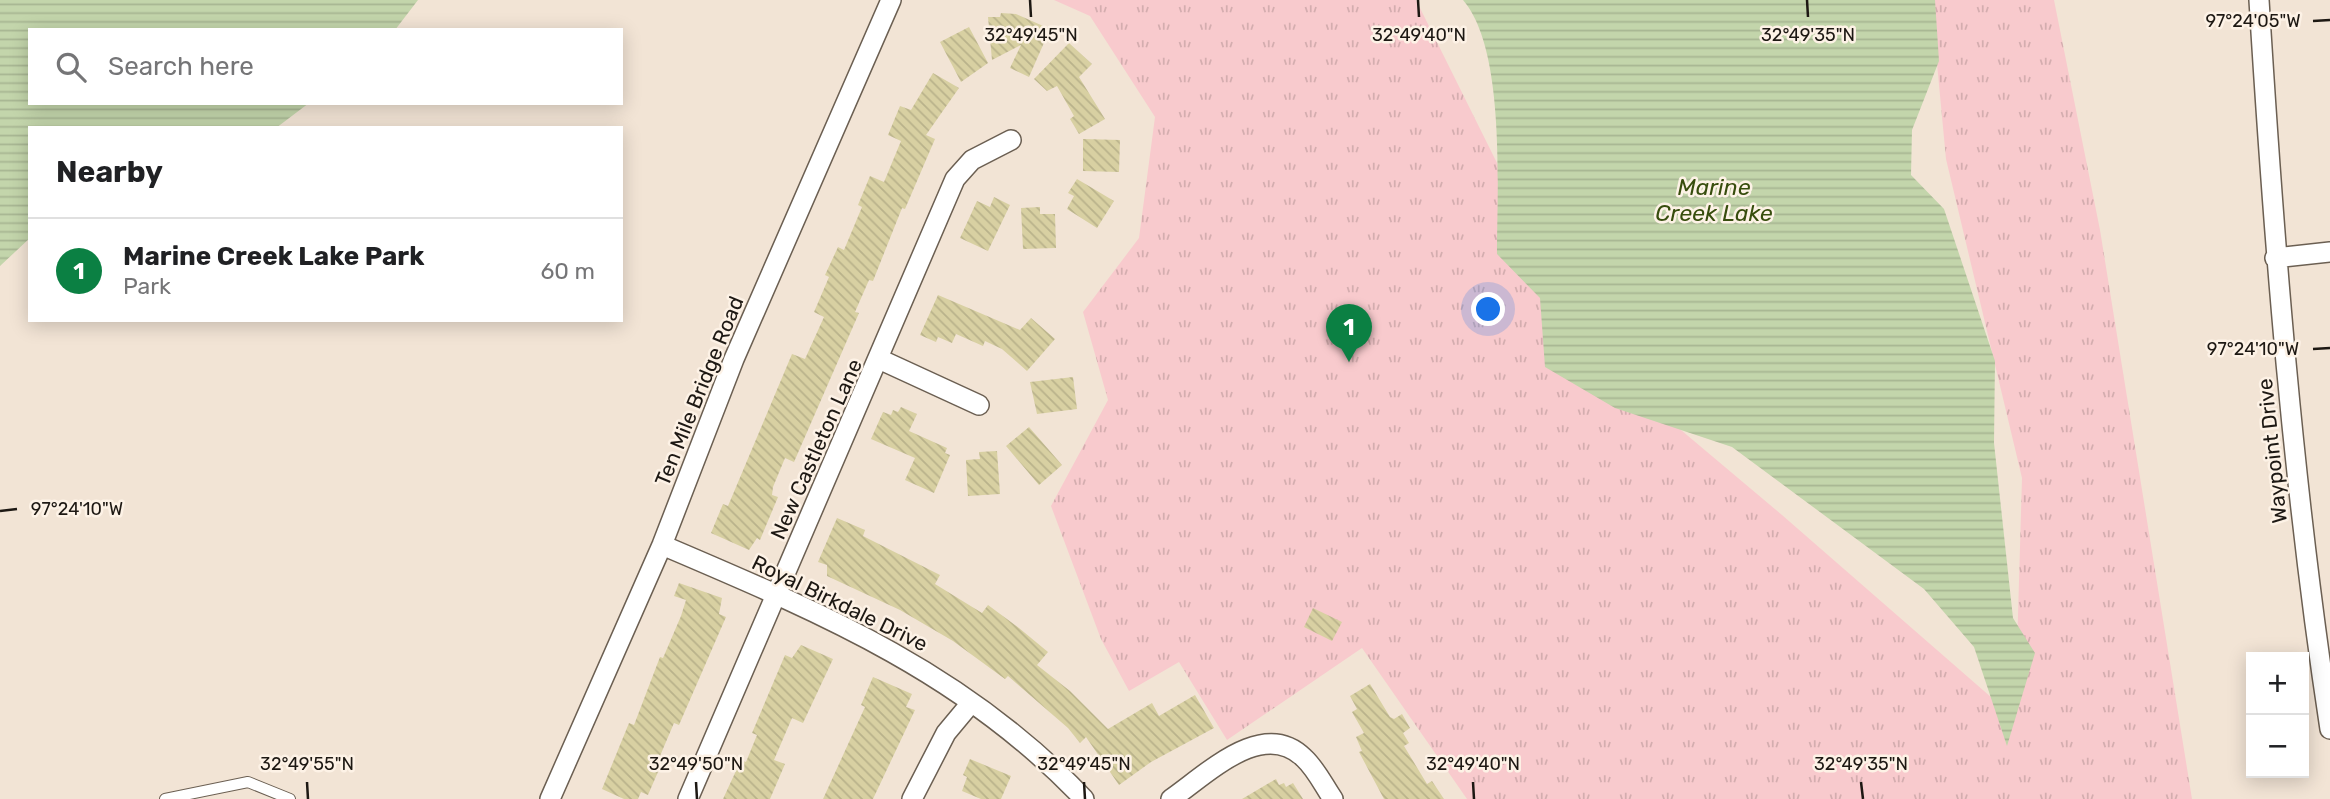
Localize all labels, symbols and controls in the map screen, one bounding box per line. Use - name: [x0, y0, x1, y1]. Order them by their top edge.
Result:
- text: 97°24'05"W: [2205, 10, 2301, 32]
- text: 32°49'45"N: [984, 24, 1078, 46]
- text: 32°49'40"N: [1372, 24, 1466, 46]
- text: 32°49'35"N: [1761, 24, 1855, 46]
- search box: [28, 28, 623, 105]
- icon: search: [52, 48, 90, 86]
- text: Search here: [108, 51, 254, 82]
- text: Nearby: [56, 154, 163, 190]
- water label: Marine Creek Lake: [1655, 173, 1773, 227]
- text: Marine Creek Lake Park: [123, 241, 424, 272]
- text: 1: [73, 257, 85, 285]
- text: 60 m: [540, 257, 595, 285]
- text: Park: [123, 272, 171, 300]
- your location: [1471, 292, 1505, 326]
- street label: Ten Mile Bridge Road: [650, 293, 748, 489]
- pin: 1: [1326, 304, 1372, 362]
- text: 97°24'10"W: [2207, 338, 2299, 360]
- street label: New Castleton Lane: [765, 355, 867, 543]
- street label: Waypoint Drive: [2252, 377, 2292, 525]
- text: 97°24'10"W: [31, 498, 123, 520]
- street label: Royal Birkdale Drive: [748, 550, 932, 656]
- map controls: [2246, 652, 2309, 778]
- button: +: [2246, 652, 2309, 715]
- button: −: [2246, 715, 2309, 778]
- text: 32°49'55"N: [260, 753, 354, 775]
- text: 32°49'50"N: [649, 753, 743, 775]
- text: 32°49'45"N: [1037, 753, 1131, 775]
- text: 32°49'40"N: [1426, 753, 1520, 775]
- text: 32°49'35"N: [1814, 753, 1908, 775]

